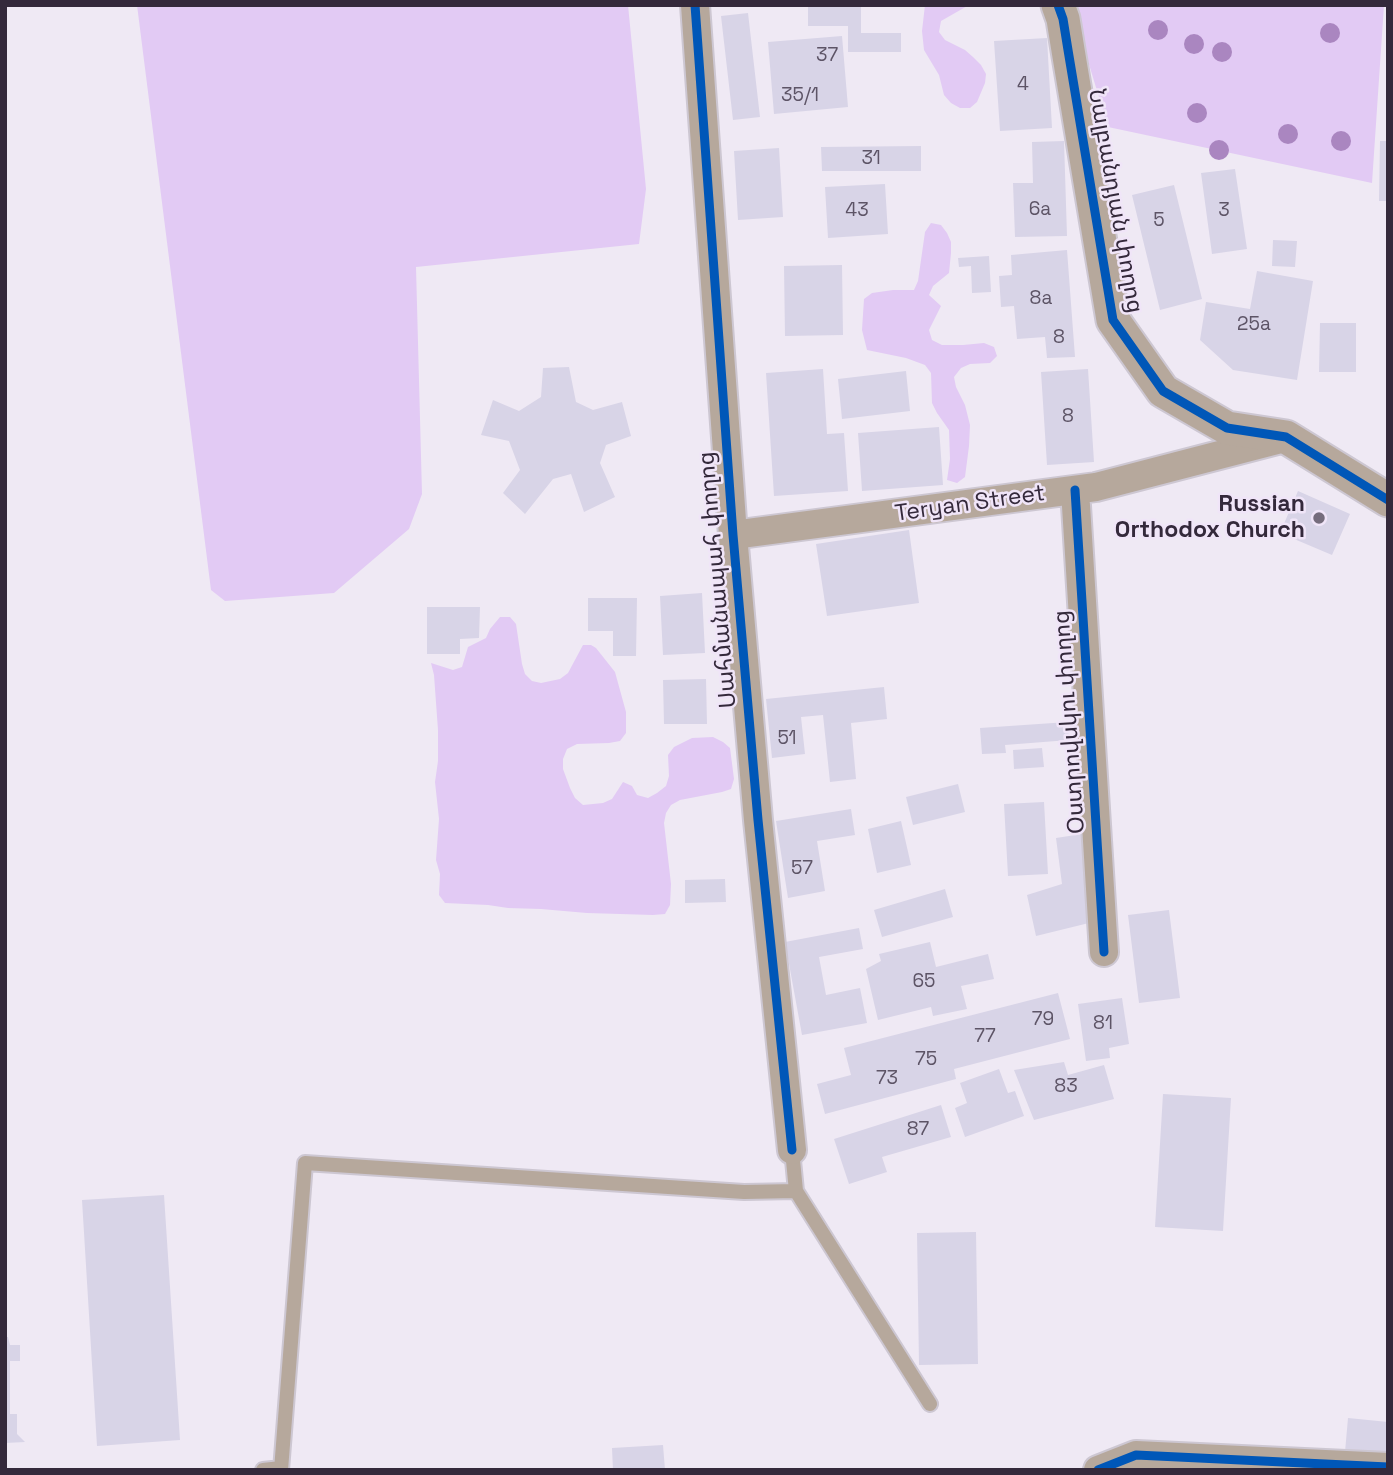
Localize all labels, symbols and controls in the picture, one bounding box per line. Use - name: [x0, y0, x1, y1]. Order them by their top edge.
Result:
- house number: 37: [816, 45, 838, 67]
- house number: 4: [1017, 74, 1029, 96]
- house number: 35/1: [781, 85, 819, 107]
- street label: Նալբանդյան փողոց: [1082, 87, 1148, 315]
- house number: 31: [861, 148, 881, 170]
- house number: 6a: [1029, 199, 1051, 221]
- house number: 43: [845, 200, 869, 222]
- house number: 3: [1218, 200, 1230, 222]
- house number: 5: [1153, 210, 1165, 232]
- house number: 8a: [1030, 288, 1052, 310]
- house number: 25a: [1237, 314, 1271, 336]
- house number: 8: [1053, 327, 1065, 349]
- house number: 8: [1062, 406, 1074, 428]
- street label: Սահմանապահ փողոց: [693, 450, 743, 710]
- street label: Teryan Street: [893, 480, 1047, 528]
- place label: Russian Orthodox Church: [1115, 491, 1305, 545]
- marker: Russian Orthodox Church: [1311, 510, 1327, 526]
- street label: Օստրովսկու փողոց: [1048, 609, 1092, 835]
- house number: 51: [777, 728, 797, 750]
- house number: 57: [791, 858, 813, 880]
- house number: 65: [912, 971, 936, 993]
- house number: 79: [1032, 1009, 1054, 1031]
- house number: 81: [1093, 1013, 1113, 1035]
- house number: 77: [974, 1026, 996, 1048]
- house number: 75: [915, 1049, 937, 1071]
- house number: 73: [876, 1068, 898, 1090]
- house number: 83: [1054, 1076, 1078, 1098]
- house number: 87: [907, 1119, 929, 1141]

